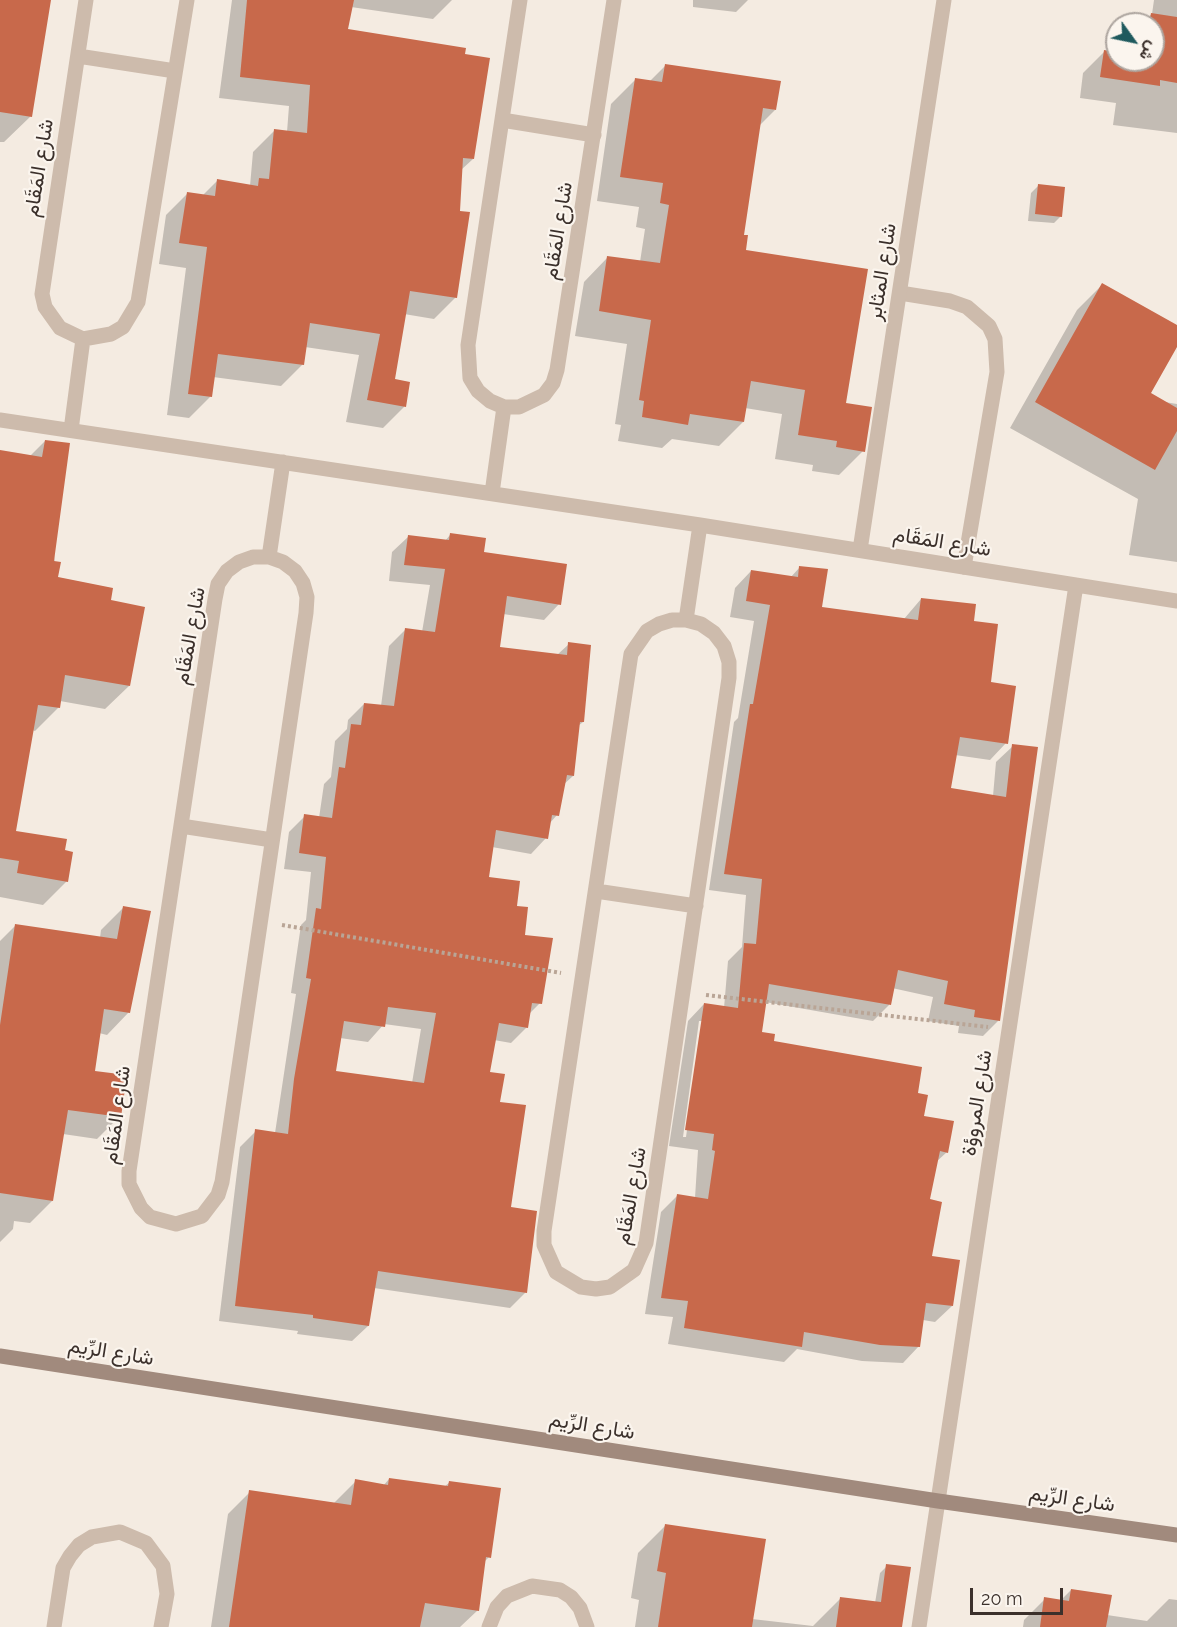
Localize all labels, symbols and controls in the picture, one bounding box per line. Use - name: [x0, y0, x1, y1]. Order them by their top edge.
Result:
- north arrow: [1105, 12, 1165, 72]
- text: ش: [1136, 38, 1162, 64]
- street label: شارع المَقَام: [19, 117, 59, 219]
- street label: شارع المَقَام: [538, 180, 578, 282]
- street label: شارع المثابر: [862, 221, 902, 323]
- street label: شارع المَقَام: [891, 522, 993, 562]
- street label: شارع المَقَام: [169, 585, 211, 687]
- street label: شارع المروؤة: [956, 1048, 998, 1158]
- street label: شارع المَقَام: [98, 1064, 136, 1166]
- street label: شارع المَقَام: [610, 1145, 652, 1247]
- street label: شارع الرِّيم: [66, 1333, 156, 1371]
- street label: شارع الرِّيم: [547, 1407, 637, 1445]
- street label: شارع الرِّيم: [1027, 1481, 1117, 1517]
- scale bar: [973, 1576, 1066, 1614]
- text: 20 m: [981, 1588, 1023, 1609]

